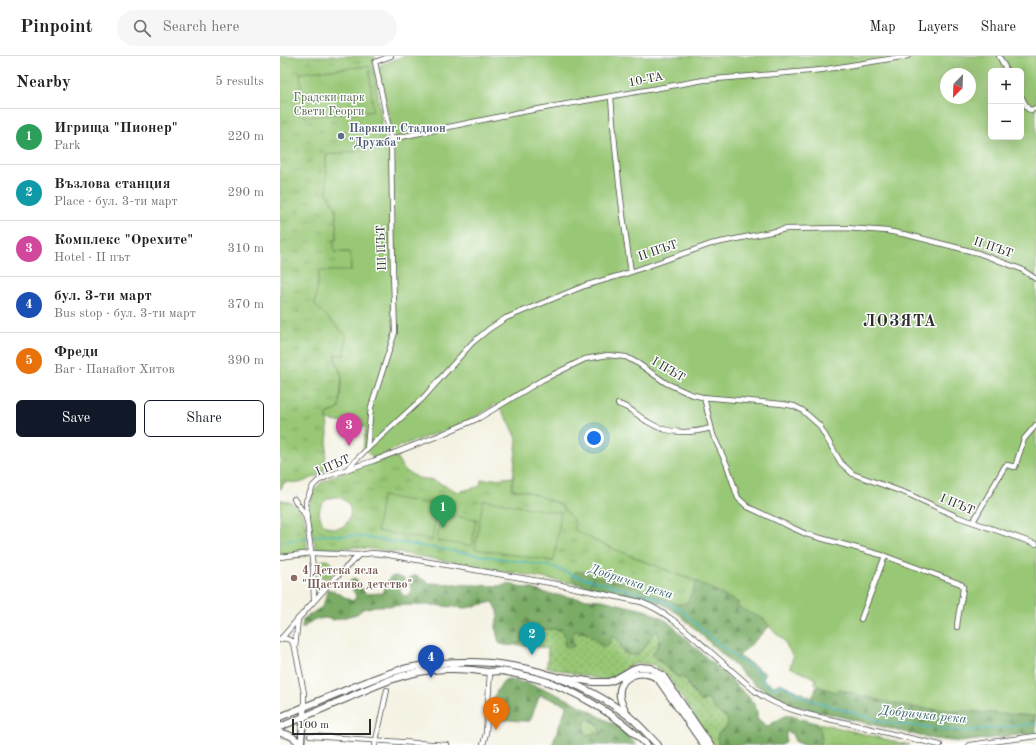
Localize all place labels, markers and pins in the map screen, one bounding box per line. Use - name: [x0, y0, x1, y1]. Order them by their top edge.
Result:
- place label: Паркинг Стадион "Дружба": [349, 123, 446, 149]
- marker: Паркинг Стадион "Дружба": [336, 131, 346, 141]
- pin: 3: [336, 413, 362, 446]
- pin: 1: [430, 495, 456, 528]
- place label: 4 Детска ясла "Щастливо детство": [302, 565, 412, 591]
- marker: 4 Детска ясла "Щастливо детство": [289, 573, 299, 583]
- pin: 2: [519, 622, 545, 655]
- pin: 4: [418, 645, 444, 678]
- pin: 5: [483, 697, 509, 730]

